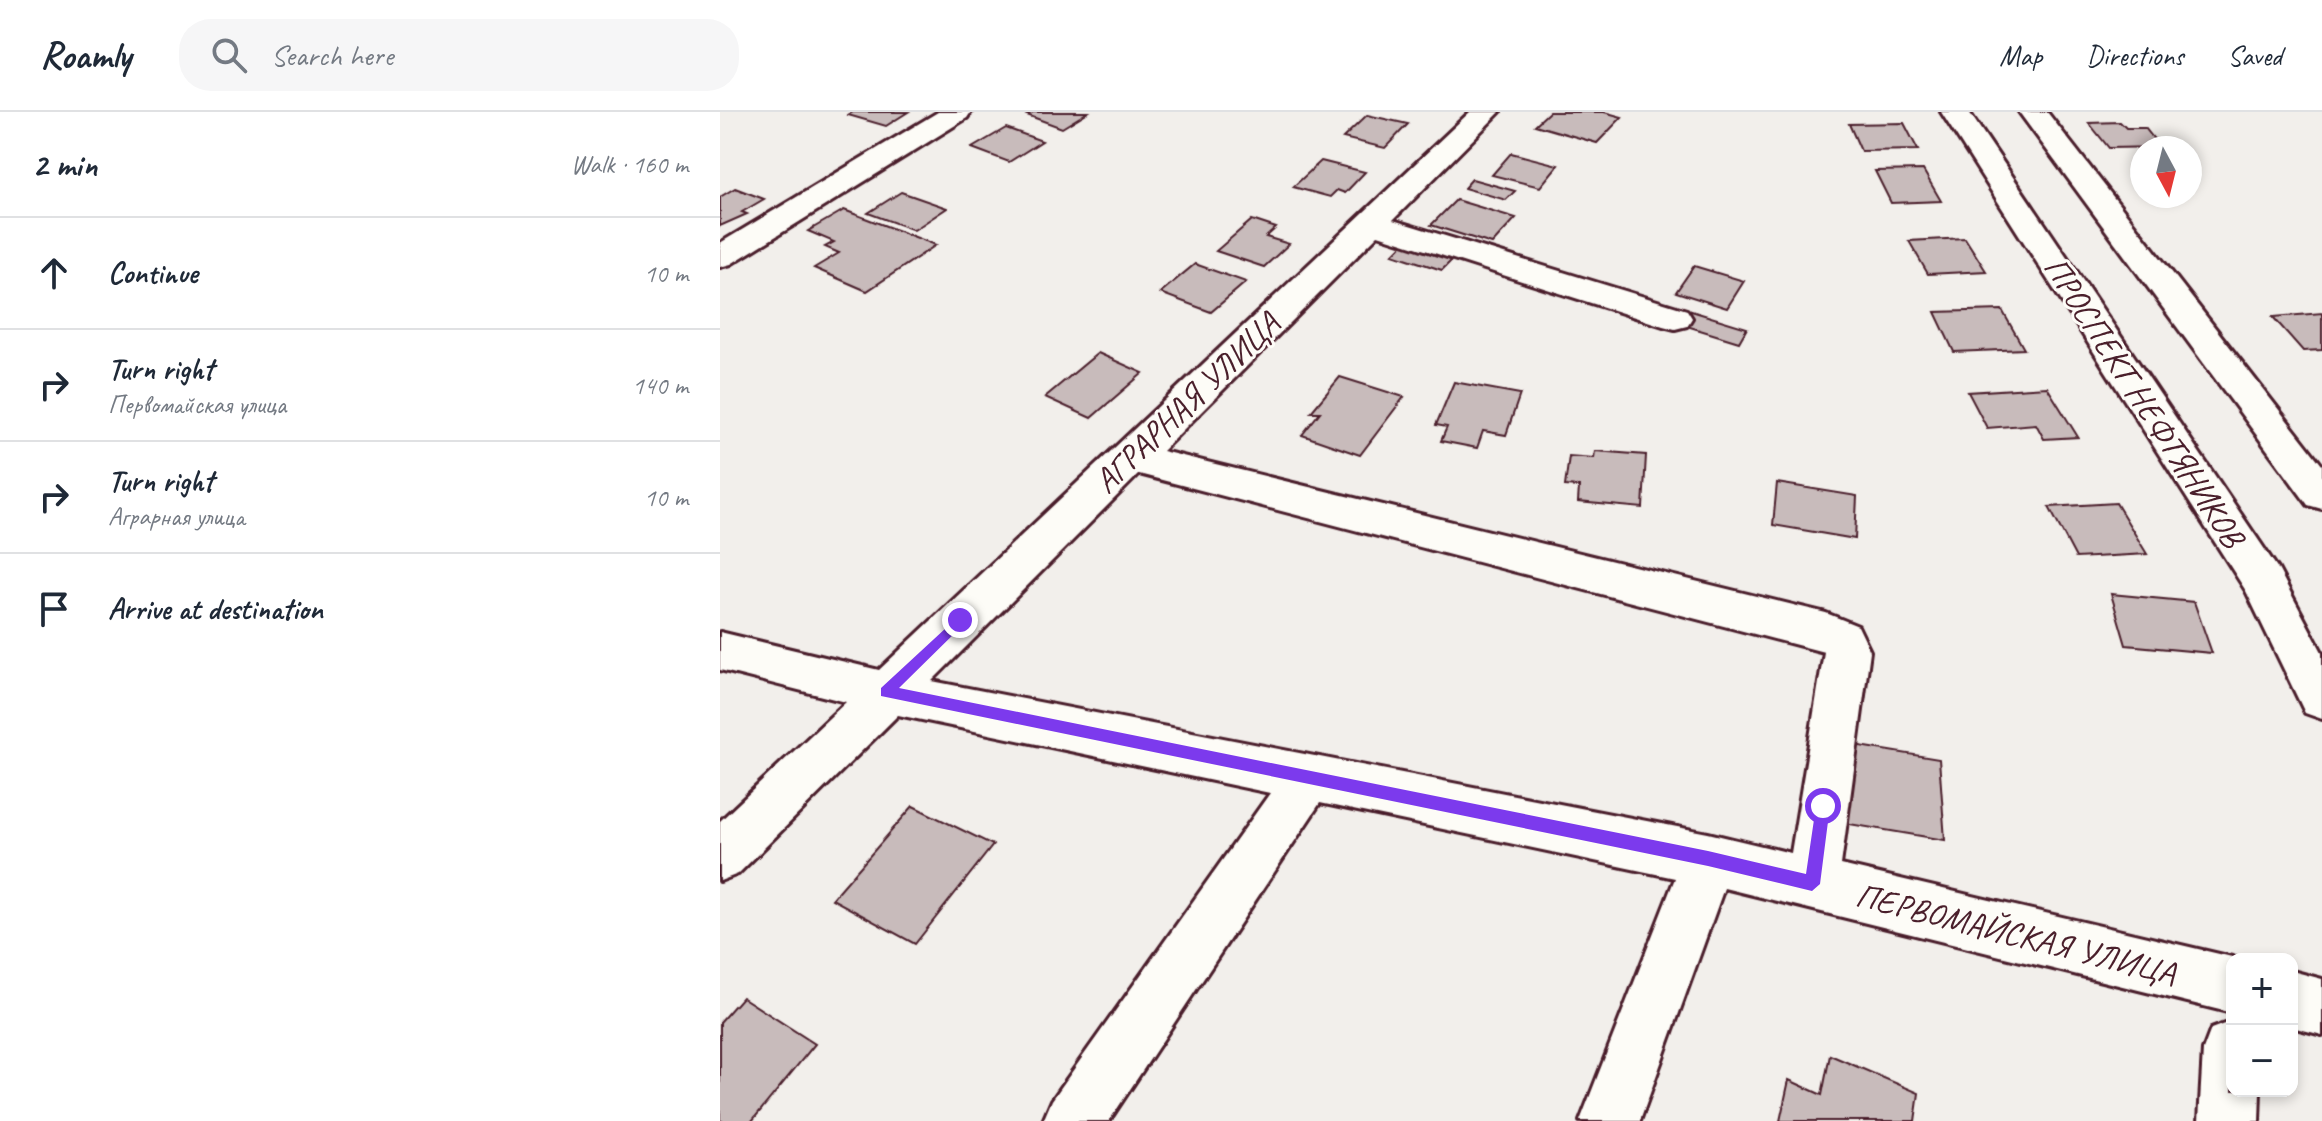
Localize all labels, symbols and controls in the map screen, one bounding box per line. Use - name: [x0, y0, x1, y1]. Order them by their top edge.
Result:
- search box: [179, 19, 739, 91]
- text: Roamly: [40, 32, 131, 79]
- icon: search: [207, 33, 251, 77]
- text: Search here: [271, 36, 393, 74]
- text: Map: [1999, 38, 2042, 73]
- text: Directions: [2086, 38, 2184, 73]
- text: Saved: [2228, 38, 2282, 73]
- north arrow: [2130, 136, 2202, 208]
- text: 2 min: [32, 143, 97, 186]
- text: Walk · 160 m: [571, 148, 688, 181]
- street label: ПРОСПЕКТ НЕФТЯНИКОВ: [2035, 248, 2256, 557]
- icon: ahead: [32, 251, 76, 295]
- text: Continue: [108, 254, 198, 292]
- text: 10 m: [644, 257, 688, 290]
- street label: АГРАРНАЯ УЛИЦА: [1084, 301, 1290, 502]
- text: Turn right: [108, 350, 213, 388]
- icon: right: [32, 363, 76, 407]
- text: 140 m: [632, 369, 688, 402]
- text: Первомайская улица: [108, 388, 286, 421]
- text: Turn right: [108, 462, 213, 500]
- icon: right: [32, 475, 76, 519]
- text: 10 m: [644, 481, 688, 514]
- text: Аграрная улица: [108, 500, 245, 533]
- icon: arrive: [32, 587, 76, 631]
- text: Arrive at destination: [108, 590, 323, 628]
- route end: [942, 602, 978, 638]
- route start: [1805, 788, 1841, 824]
- street label: ПЕРВОМАЙСКАЯ УЛИЦА: [1852, 873, 2181, 994]
- map controls: [2226, 953, 2298, 1097]
- button: +: [2226, 953, 2298, 1025]
- button: −: [2226, 1025, 2298, 1097]

